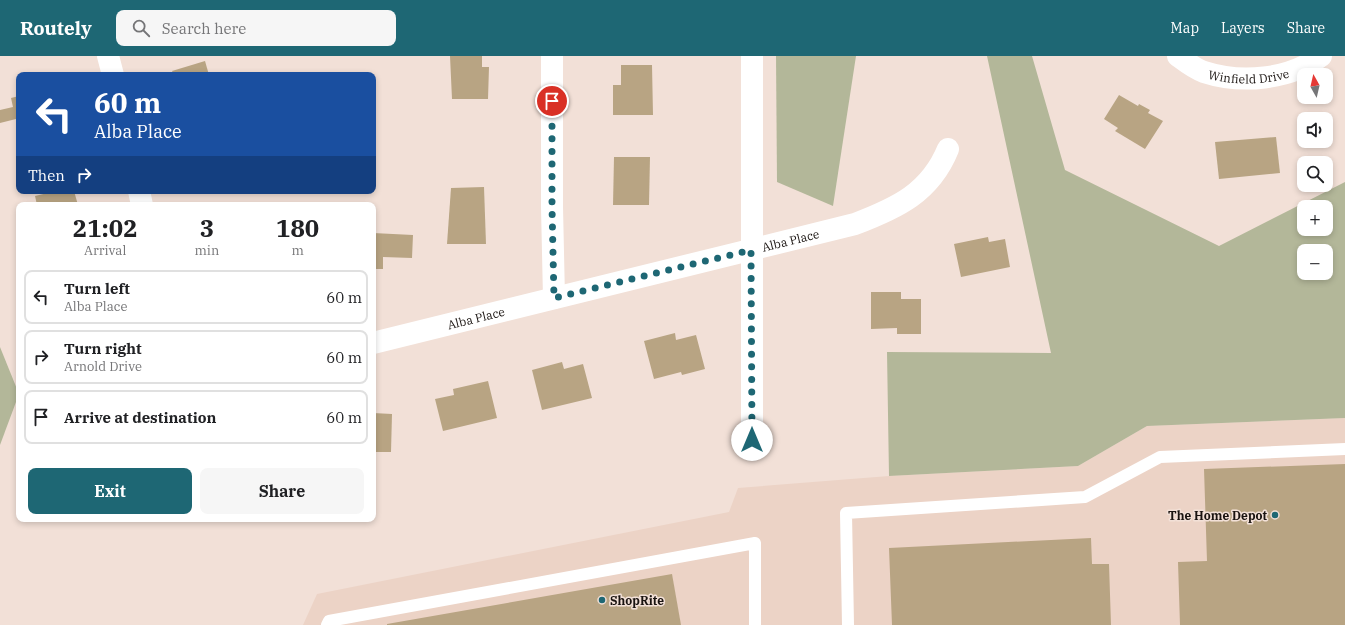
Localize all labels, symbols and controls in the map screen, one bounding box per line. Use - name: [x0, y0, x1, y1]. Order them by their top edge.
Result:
- search box: [116, 10, 396, 46]
- text: Routely: [20, 16, 92, 40]
- icon: search: [130, 17, 152, 39]
- text: Search here: [162, 19, 246, 38]
- text: Map: [1171, 19, 1199, 37]
- text: Layers: [1221, 19, 1265, 37]
- text: Share: [1287, 19, 1325, 37]
- street label: Winfield Drive: [1207, 65, 1291, 86]
- north arrow: [1297, 68, 1333, 104]
- map controls: [1297, 68, 1333, 280]
- text: 60 m: [94, 84, 161, 121]
- pin: [535, 84, 569, 118]
- icon: left: [28, 88, 80, 140]
- icon: arrive: [541, 90, 563, 112]
- button: sound: [1297, 112, 1333, 148]
- text: Alba Place: [94, 120, 182, 143]
- button: search: [1297, 156, 1333, 192]
- icon: right: [73, 164, 95, 186]
- text: Then: [28, 166, 65, 185]
- button: +: [1297, 200, 1333, 236]
- text: 21:02: [73, 212, 138, 244]
- text: 3: [200, 212, 214, 244]
- text: 180: [276, 212, 319, 244]
- street label: Alba Place: [760, 226, 821, 254]
- text: Arrival: [84, 242, 126, 259]
- text: min: [194, 242, 219, 259]
- text: m: [291, 242, 304, 259]
- button: −: [1297, 244, 1333, 280]
- text: Turn left: [64, 279, 130, 298]
- icon: left: [30, 286, 52, 308]
- text: 60 m: [326, 288, 362, 307]
- text: Alba Place: [64, 298, 127, 315]
- street label: Alba Place: [446, 303, 506, 332]
- text: Turn right: [64, 339, 142, 358]
- icon: right: [30, 346, 52, 368]
- text: 60 m: [326, 348, 362, 367]
- text: Arnold Drive: [64, 358, 142, 375]
- icon: arrive: [30, 406, 52, 428]
- text: Arrive at destination: [64, 408, 216, 427]
- text: 60 m: [326, 408, 362, 427]
- position arrow: [731, 419, 773, 461]
- button: Exit: [28, 468, 192, 514]
- button: Share: [200, 468, 364, 514]
- place label: The Home Depot: [1168, 508, 1268, 523]
- marker: The Home Depot: [1270, 510, 1280, 520]
- place label: ShopRite: [610, 593, 664, 608]
- marker: ShopRite: [597, 595, 607, 605]

